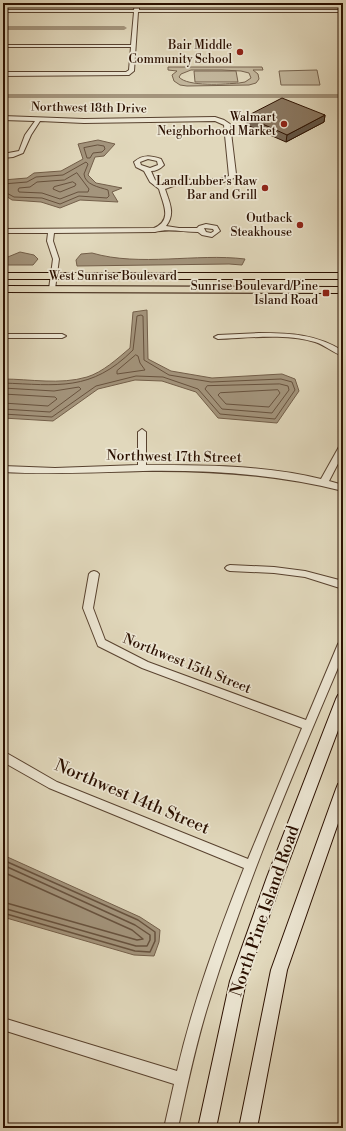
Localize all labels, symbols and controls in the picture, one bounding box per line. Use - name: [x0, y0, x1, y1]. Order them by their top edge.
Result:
- place label: Bair Middle Community School: [129, 38, 232, 67]
- marker: Bair Middle Community School: [235, 47, 245, 57]
- street label: Northwest 18th Drive: [31, 99, 147, 117]
- place label: Walmart Neighborhood Market: [157, 110, 277, 139]
- marker: Walmart Neighborhood Market: [279, 119, 289, 129]
- place label: LandLubber's Raw Bar and Grill: [156, 174, 258, 203]
- marker: LandLubber's Raw Bar and Grill: [260, 183, 270, 193]
- place label: Outback Steakhouse: [231, 211, 293, 240]
- marker: Outback Steakhouse: [295, 220, 305, 230]
- street label: West Sunrise Boulevard: [48, 269, 177, 284]
- place label: Sunrise Boulevard/Pine Island Road: [191, 279, 318, 308]
- marker: Sunrise Boulevard/Pine Island Road: [321, 288, 331, 298]
- street label: Northwest 17th Street: [106, 447, 242, 467]
- street label: Northwest 15th Street: [120, 630, 254, 698]
- street label: Northwest 14th Street: [51, 754, 213, 840]
- street label: North Pine Island Road: [225, 822, 305, 999]

